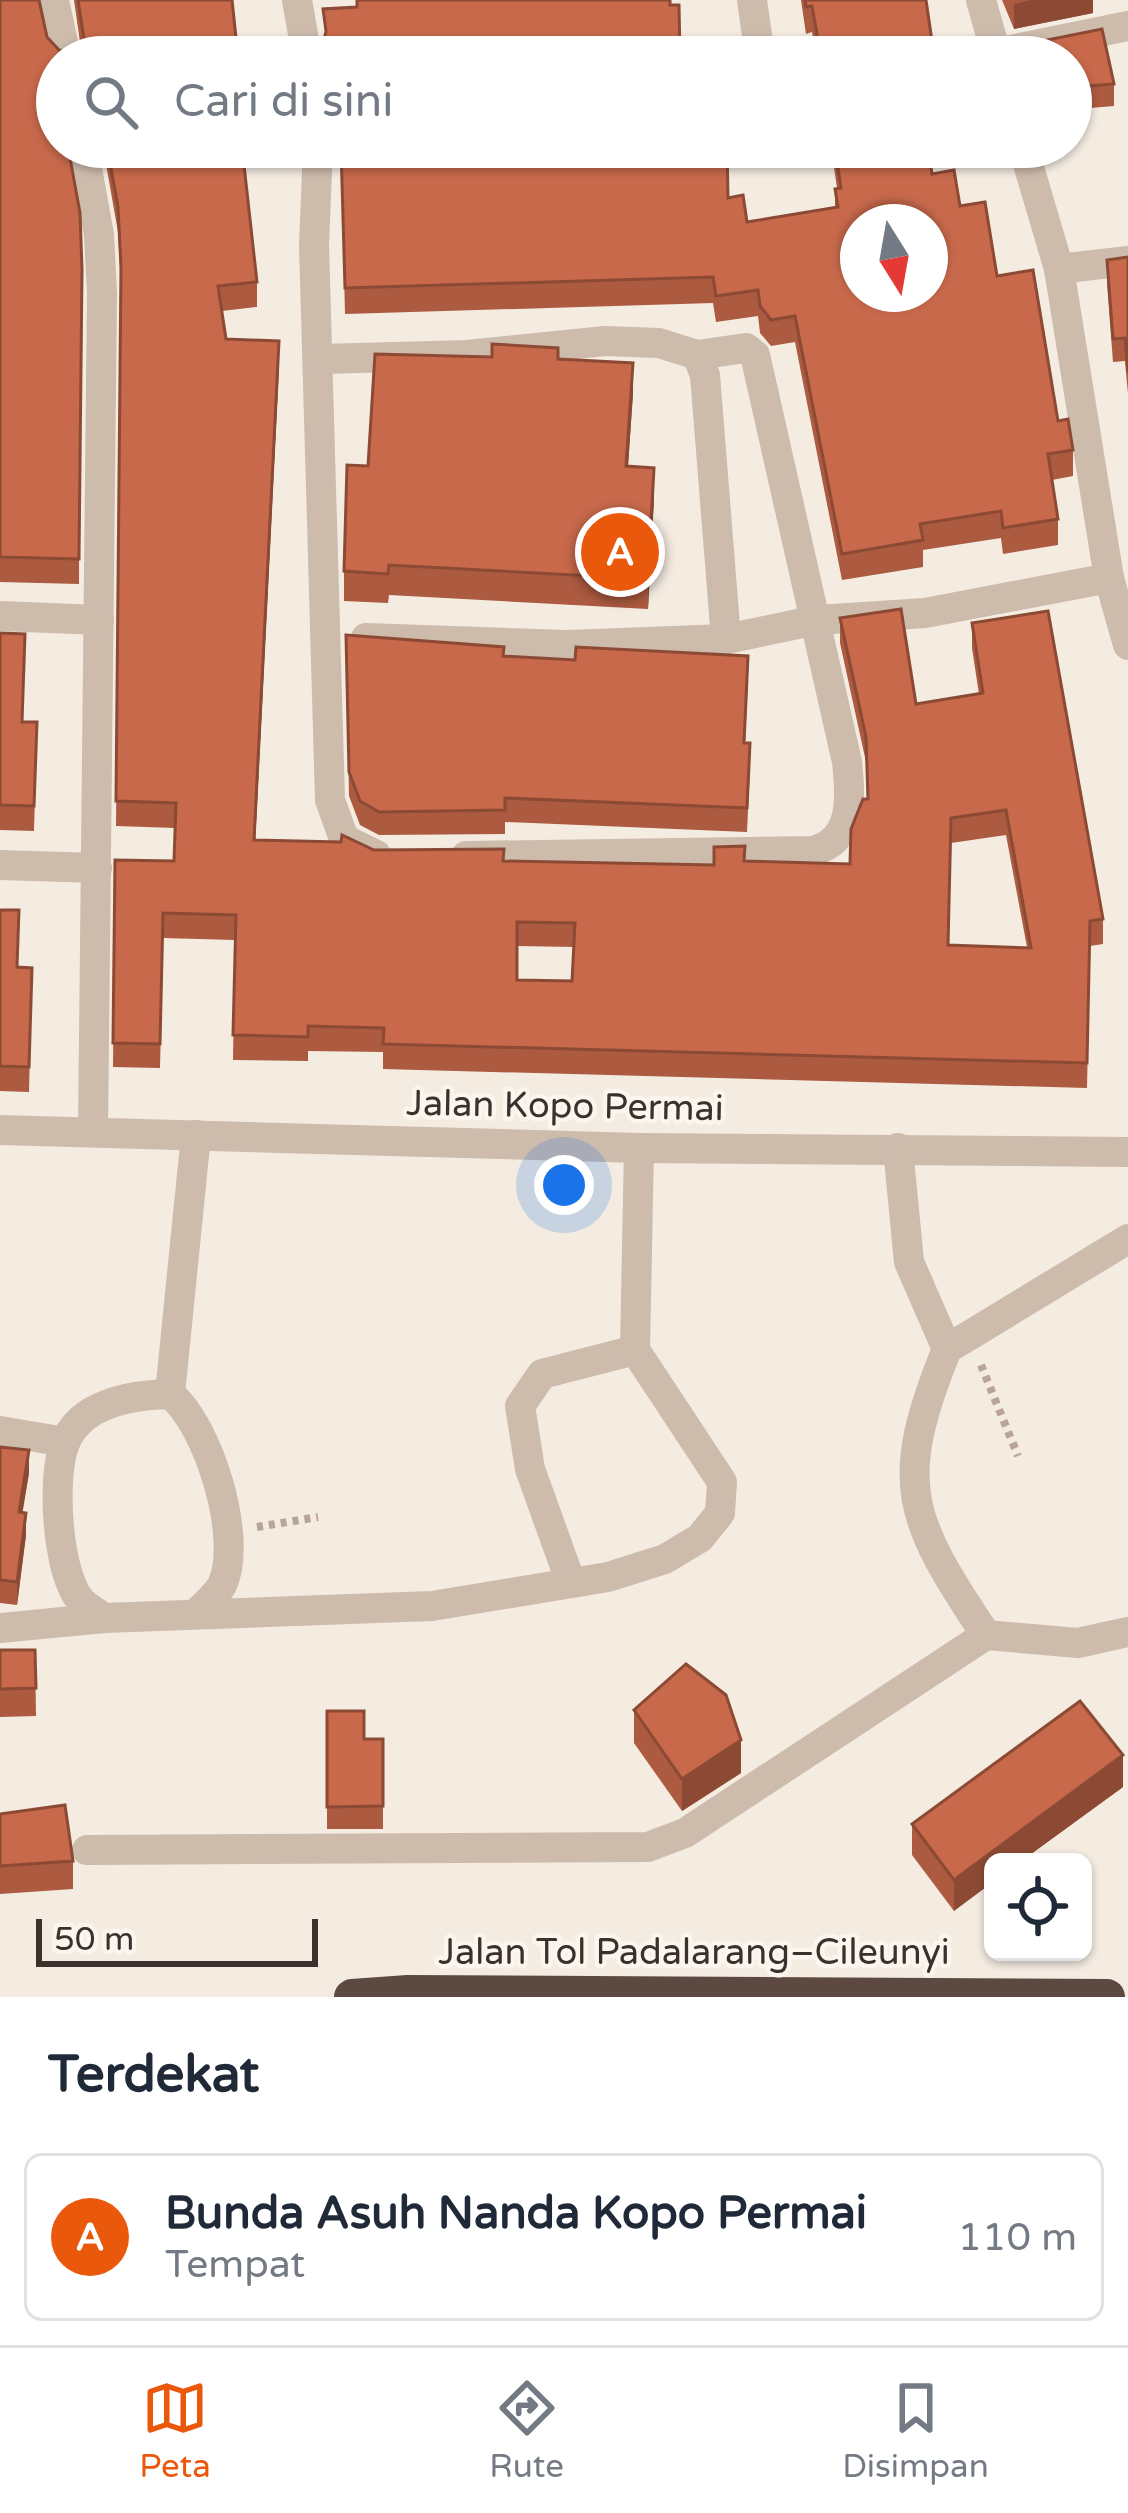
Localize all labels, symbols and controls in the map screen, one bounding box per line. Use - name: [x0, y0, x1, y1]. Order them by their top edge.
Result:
- search box: [36, 36, 1092, 168]
- icon: search: [78, 69, 144, 135]
- text: Cari di sini: [174, 75, 393, 129]
- north arrow: [840, 204, 948, 312]
- pin: A: [581, 507, 659, 597]
- street label: Jalan Kopo Permai: [406, 1082, 724, 1130]
- your location: [534, 1155, 594, 1215]
- map controls: [984, 1853, 1092, 1961]
- button: locate: [984, 1853, 1092, 1961]
- scale bar: [36, 1913, 318, 1966]
- text: 50 m: [54, 1920, 134, 1959]
- street label: Jalan Tol Padalarang–Cileunyi: [438, 1931, 950, 1974]
- text: Terdekat: [48, 2044, 259, 2106]
- text: Bunda Asuh Nanda Kopo Permai: [165, 2187, 867, 2241]
- text: A: [75, 2214, 105, 2261]
- text: 110 m: [958, 2214, 1077, 2261]
- text: Tempat: [165, 2241, 305, 2288]
- tab: Peta: [139, 2375, 211, 2486]
- tab: Rute: [489, 2375, 564, 2486]
- tab: Disimpan: [842, 2375, 989, 2486]

